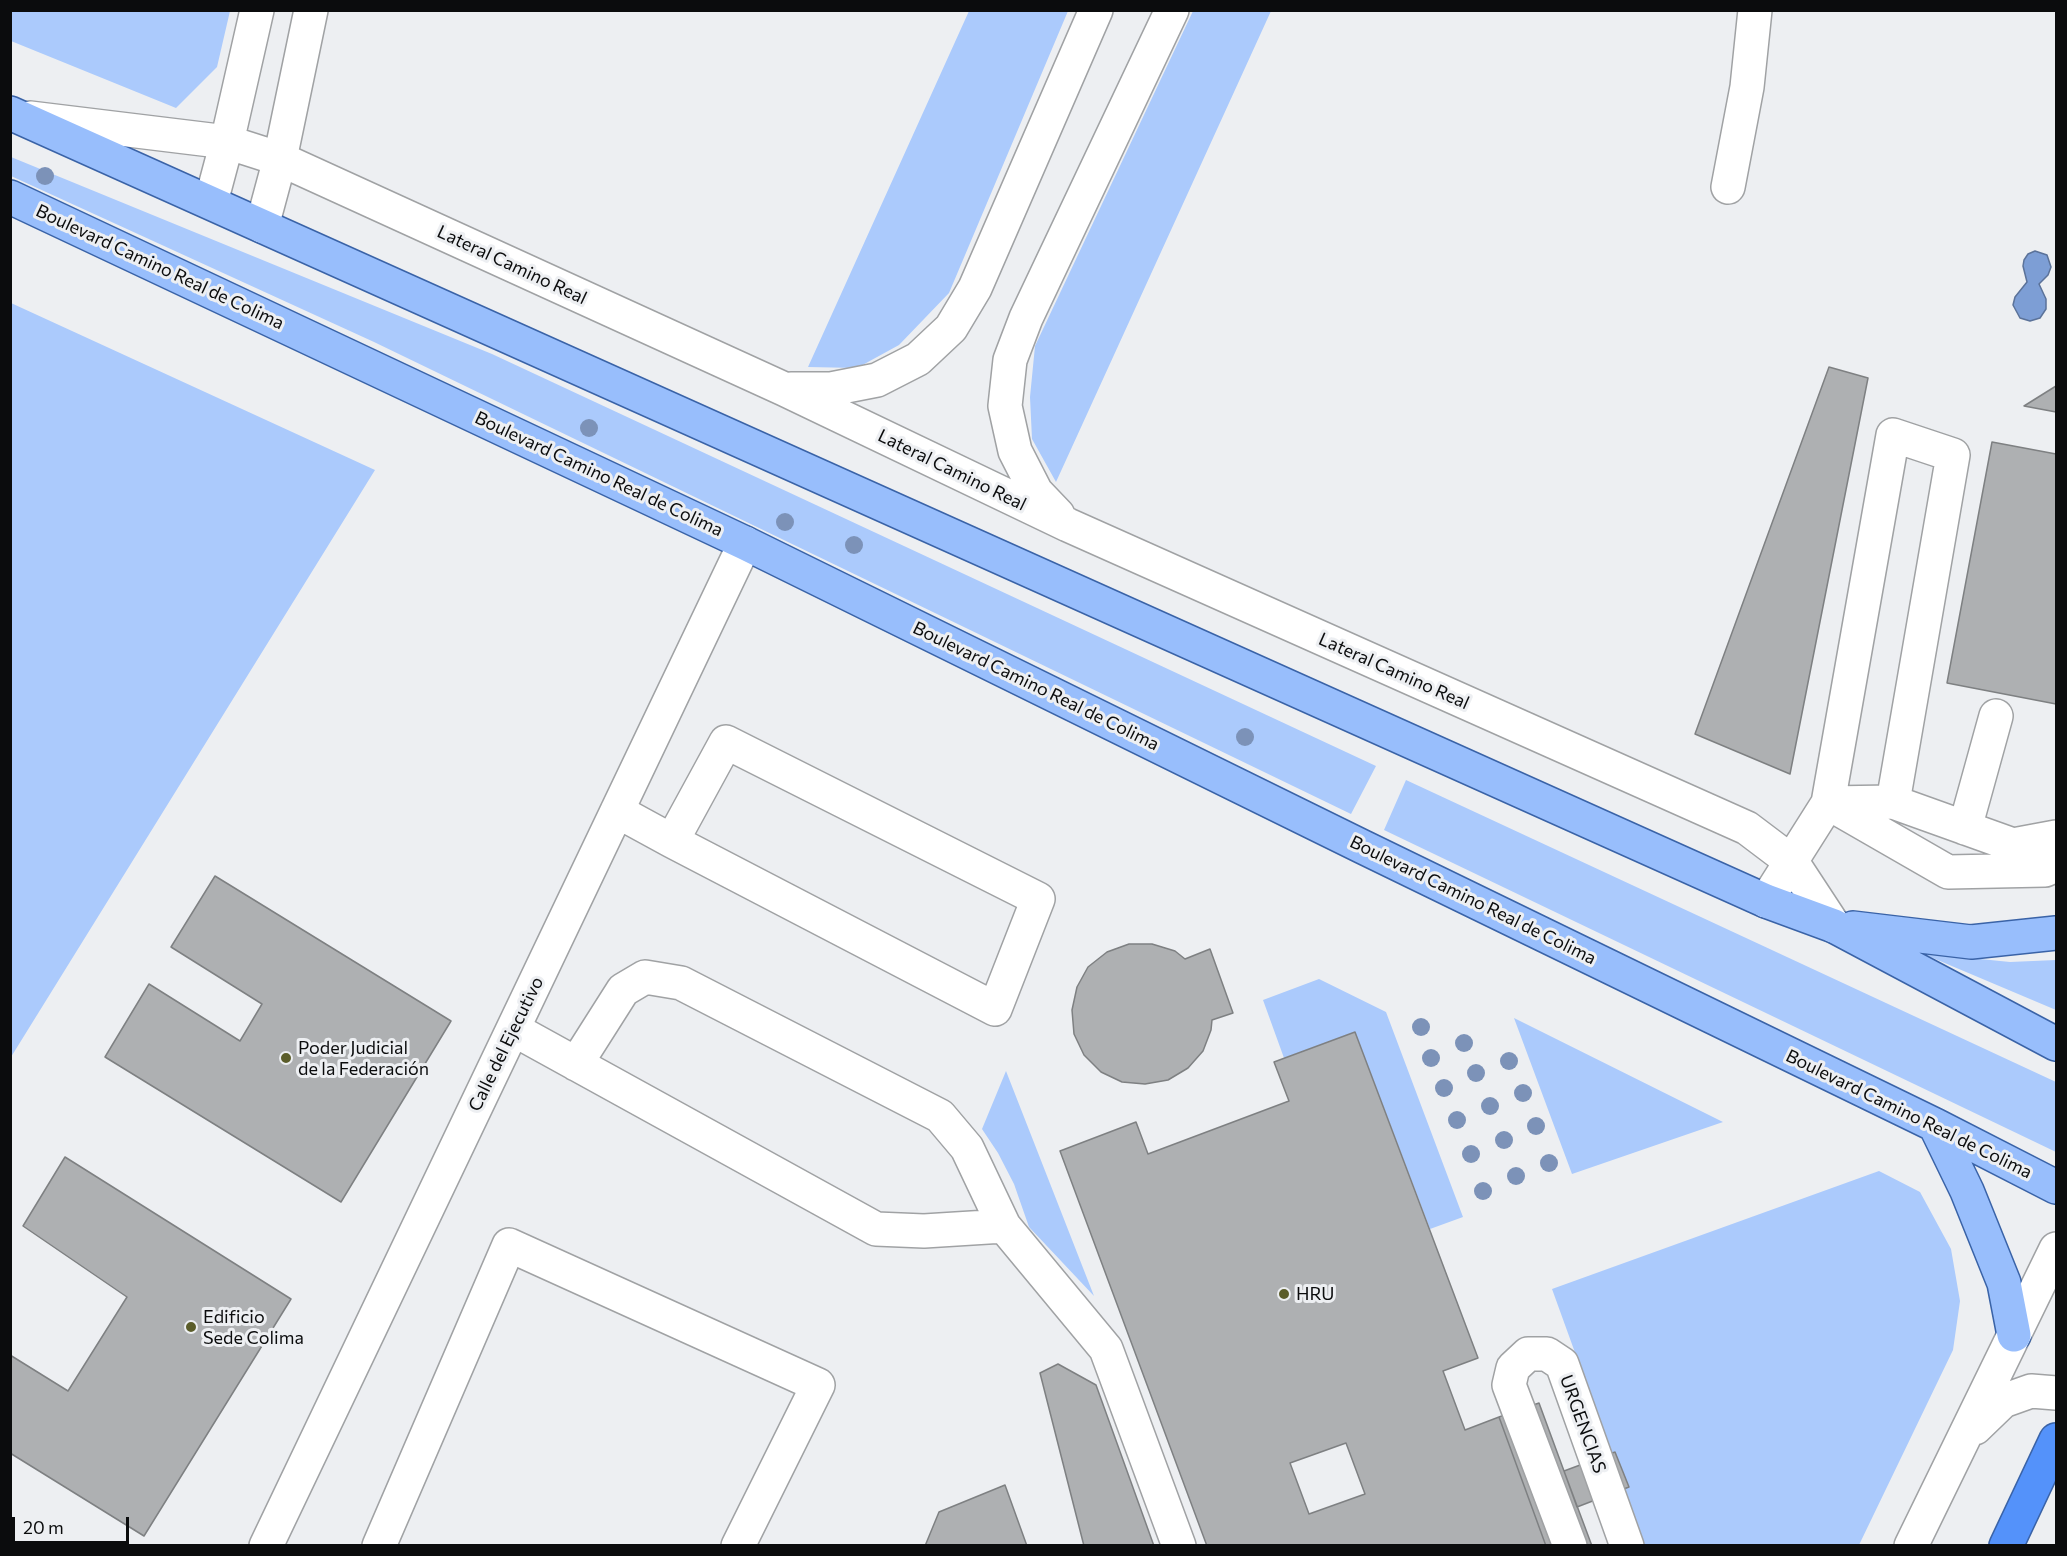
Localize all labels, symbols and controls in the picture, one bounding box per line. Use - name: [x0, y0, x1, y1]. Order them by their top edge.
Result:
- street label: Boulevard Camino Real de Colima: [33, 200, 287, 334]
- street label: Lateral Camino Real: [434, 221, 590, 309]
- street label: Boulevard Camino Real de Colima: [472, 407, 726, 541]
- street label: Lateral Camino Real: [874, 425, 1030, 515]
- street label: Boulevard Camino Real de Colima: [909, 617, 1163, 755]
- street label: Lateral Camino Real: [1315, 628, 1473, 714]
- street label: Boulevard Camino Real de Colima: [1346, 831, 1600, 969]
- street label: Calle del Ejecutivo: [464, 973, 548, 1115]
- place label: Poder Judicial de la Federación: [298, 1037, 429, 1080]
- street label: Boulevard Camino Real de Colima: [1782, 1045, 2036, 1183]
- marker: Poder Judicial de la Federación: [279, 1051, 293, 1065]
- place label: HRU: [1296, 1283, 1334, 1305]
- marker: HRU: [1277, 1287, 1291, 1301]
- place label: Edificio Sede Colima: [203, 1306, 304, 1348]
- marker: Edificio Sede Colima: [184, 1320, 198, 1334]
- street label: URGENCIAS: [1555, 1372, 1611, 1476]
- scale bar: [15, 1505, 132, 1543]
- text: 20 m: [23, 1516, 64, 1538]

